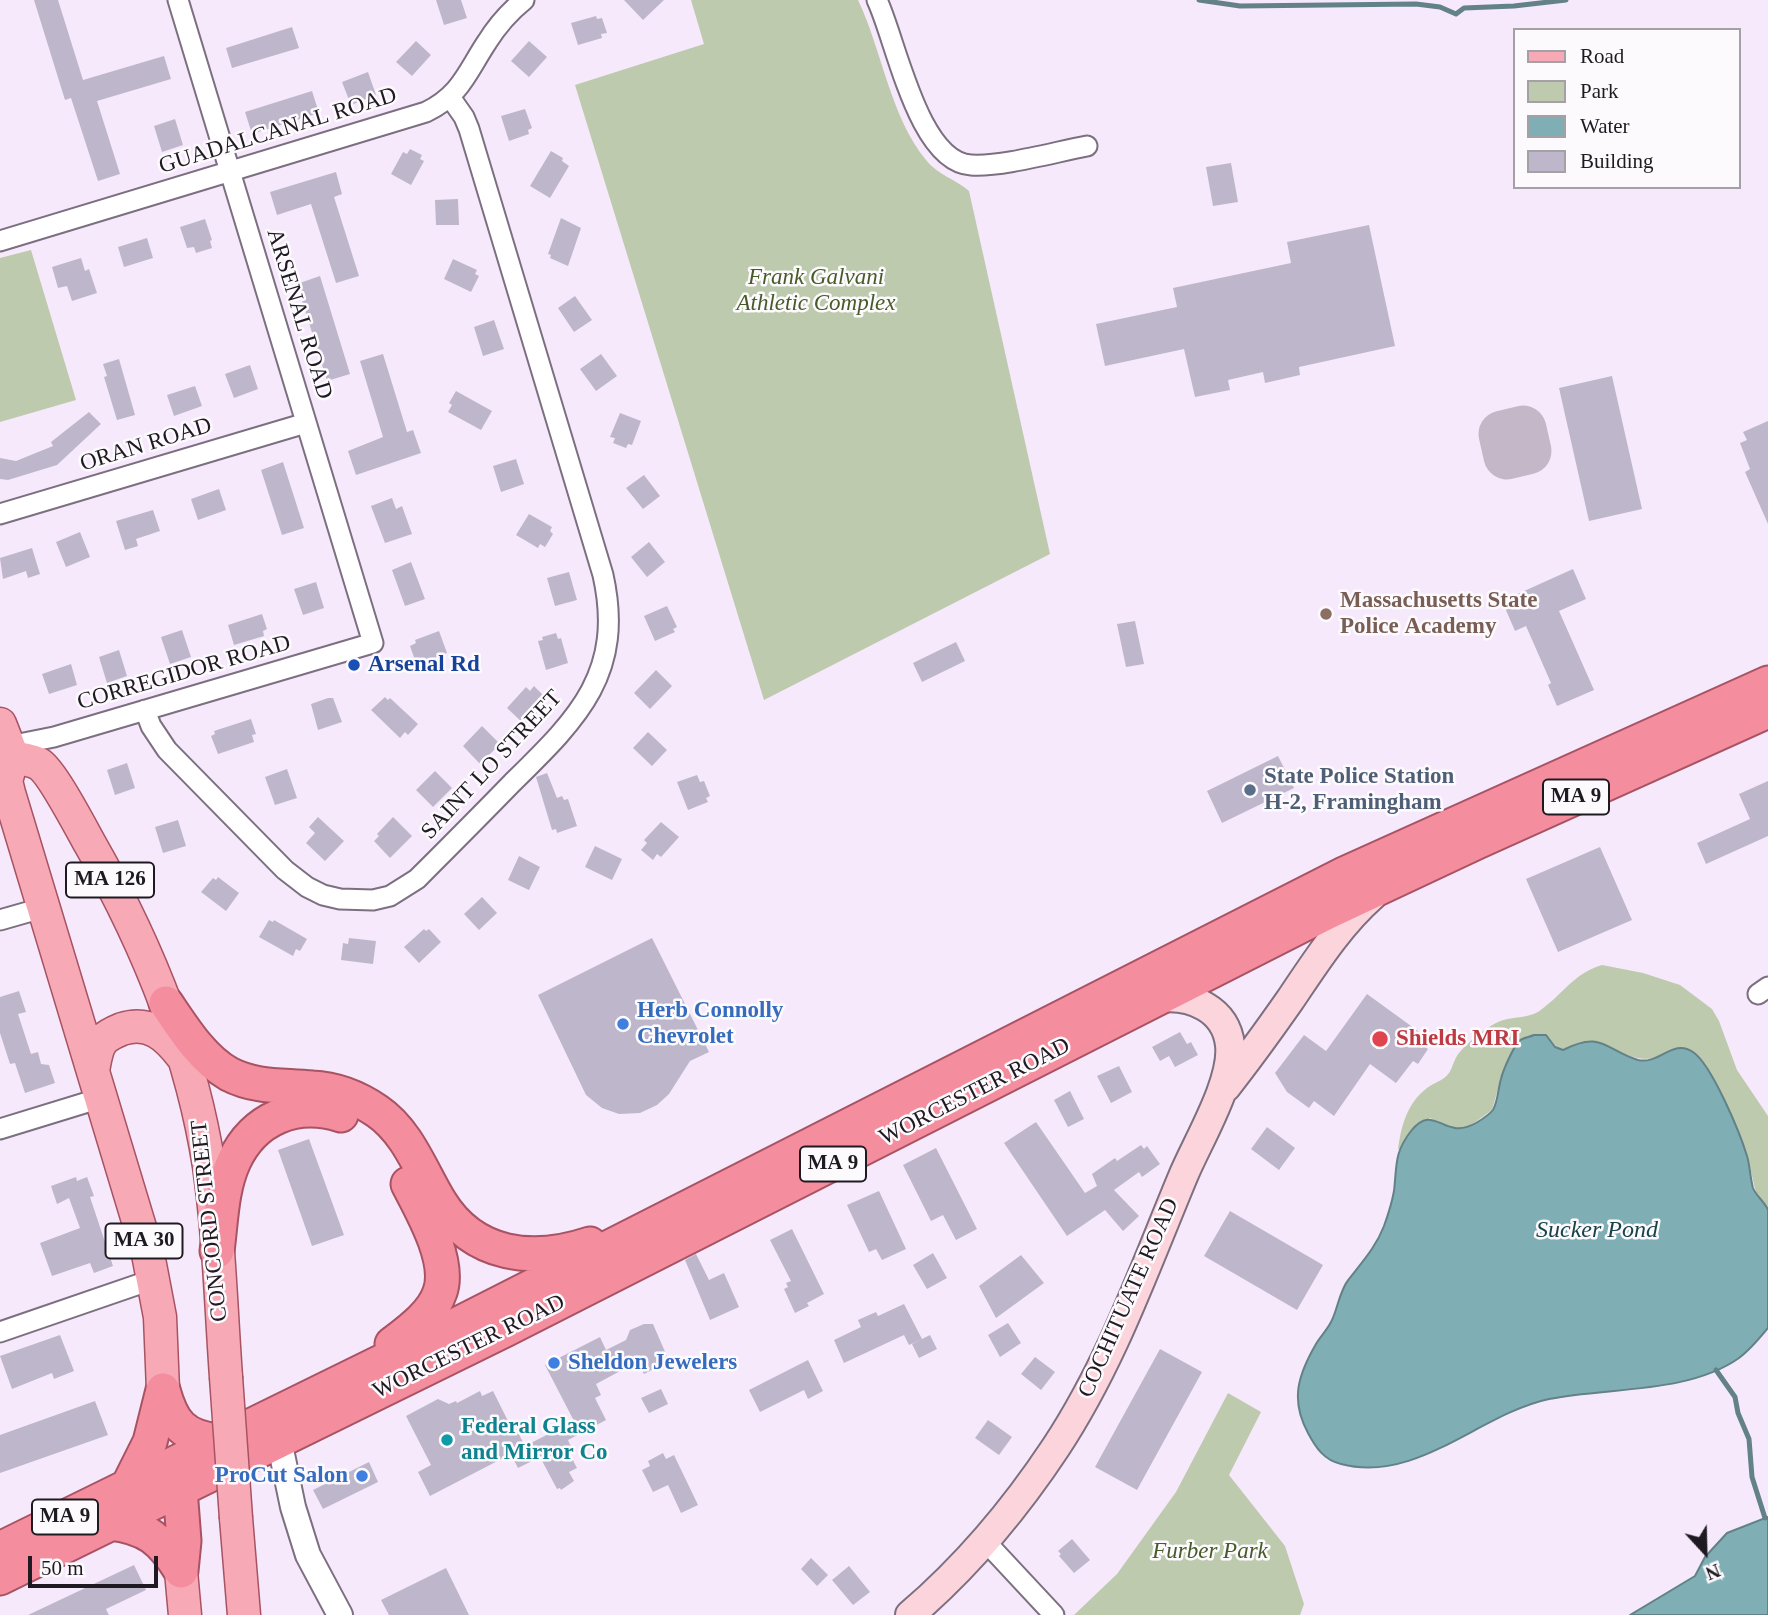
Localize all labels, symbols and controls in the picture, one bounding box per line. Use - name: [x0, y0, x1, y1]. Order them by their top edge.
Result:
- legend: [1512, 28, 1740, 189]
- text: Road: [1580, 44, 1624, 68]
- text: Park: [1580, 79, 1619, 103]
- street label: GUADALCANAL ROAD: [156, 82, 400, 180]
- text: Water: [1580, 114, 1630, 138]
- text: Building: [1580, 149, 1654, 173]
- street label: ARSENAL ROAD: [260, 225, 338, 403]
- park label: Frank Galvani Athletic Complex: [736, 264, 896, 318]
- street label: ORAN ROAD: [77, 412, 215, 478]
- place label: Massachusetts State Police Academy: [1340, 587, 1537, 641]
- marker: Massachusetts State Police Academy: [1318, 606, 1334, 622]
- street label: CORREGIDOR ROAD: [74, 629, 294, 717]
- place label: Arsenal Rd: [368, 651, 480, 679]
- marker: Arsenal Rd: [346, 657, 362, 673]
- street label: SAINT LO STREET: [416, 685, 568, 845]
- place label: State Police Station H-2, Framingham: [1264, 763, 1454, 817]
- road number: MA 9: [1543, 780, 1609, 814]
- marker: State Police Station H-2, Framingham: [1242, 782, 1258, 798]
- road number: MA 126: [66, 862, 154, 898]
- place label: Herb Connolly Chevrolet: [637, 997, 783, 1051]
- marker: Herb Connolly Chevrolet: [615, 1016, 631, 1032]
- place label: Shields MRI: [1396, 1025, 1519, 1053]
- marker: Shields MRI: [1370, 1029, 1390, 1049]
- street label: WORCESTER ROAD: [875, 1032, 1075, 1152]
- street label: CONCORD STREET: [186, 1119, 234, 1323]
- road number: MA 9: [800, 1146, 866, 1182]
- street label: COCHITUATE ROAD: [1073, 1194, 1185, 1402]
- water label: Sucker Pond: [1536, 1217, 1658, 1245]
- road number: MA 30: [106, 1224, 182, 1258]
- street label: WORCESTER ROAD: [368, 1289, 570, 1405]
- place label: Sheldon Jewelers: [568, 1349, 737, 1377]
- marker: Sheldon Jewelers: [546, 1355, 562, 1371]
- place label: Federal Glass and Mirror Co: [461, 1413, 608, 1467]
- marker: Federal Glass and Mirror Co: [439, 1432, 455, 1448]
- place label: ProCut Salon: [215, 1462, 348, 1490]
- marker: ProCut Salon: [354, 1468, 370, 1484]
- road number: MA 9: [32, 1500, 98, 1534]
- north arrow: [1670, 1517, 1740, 1587]
- park label: Furber Park: [1152, 1538, 1268, 1566]
- scale bar: [32, 1542, 161, 1586]
- text: 50 m: [41, 1556, 84, 1580]
- text: N: [1703, 1560, 1723, 1584]

